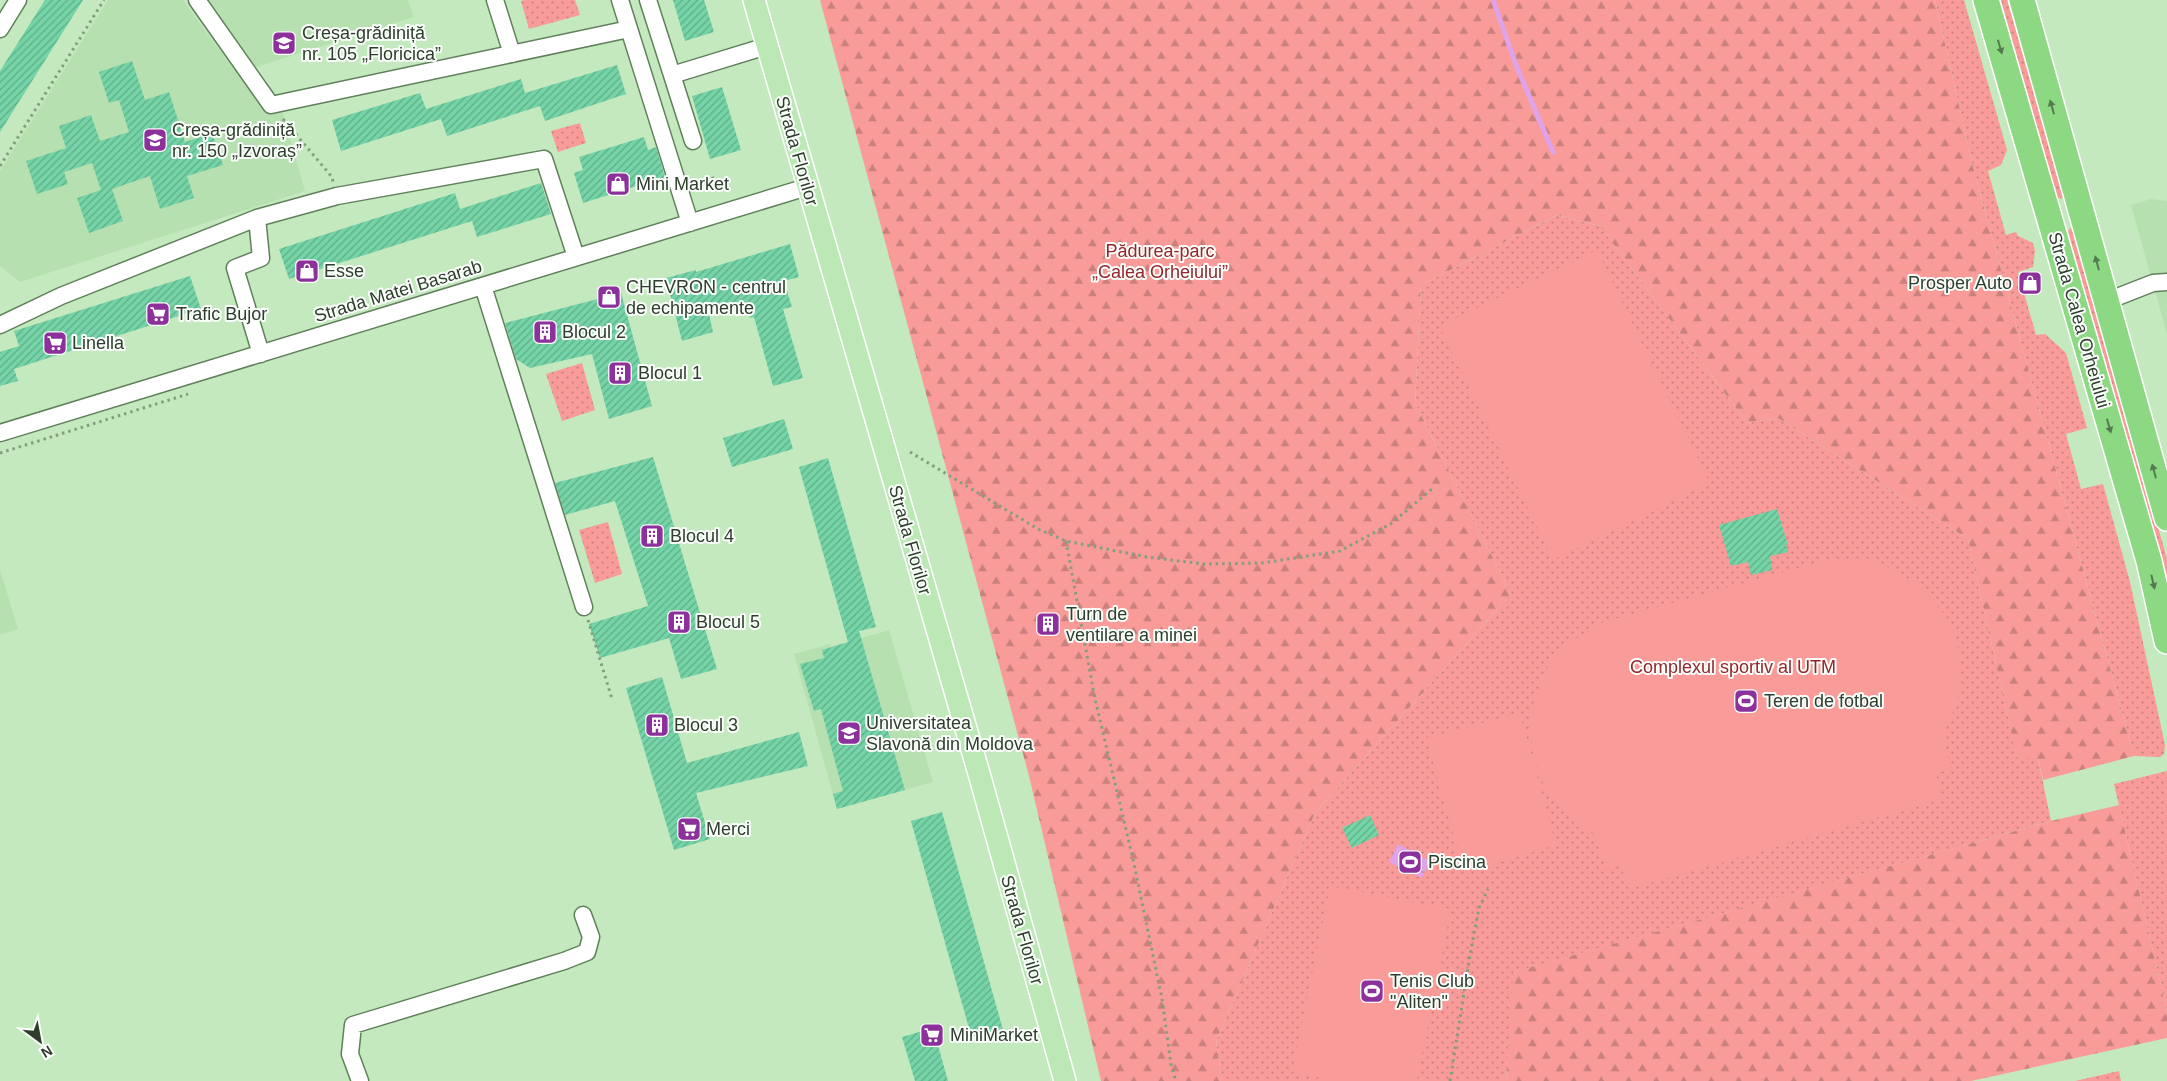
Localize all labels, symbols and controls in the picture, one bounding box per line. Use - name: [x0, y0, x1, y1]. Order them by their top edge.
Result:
- place label: Creșa-grădiniță nr. 105 „Floricica”: [302, 23, 441, 64]
- school or university icon: Creșa-grădiniță nr. 105 „Floricica”: [271, 30, 297, 56]
- one-way arrow: [1996, 39, 2004, 54]
- street label: Strada Florilor: [772, 94, 822, 208]
- one-way arrow: [2048, 100, 2056, 115]
- place label: Creșa-grădiniță nr. 150 „Izvoraș”: [172, 120, 302, 161]
- school or university icon: Creșa-grădiniță nr. 150 „Izvoraș”: [142, 127, 168, 153]
- shop icon: Mini Market: [605, 171, 631, 197]
- place label: Mini Market: [636, 174, 729, 194]
- street label: Strada Calea Orheiului: [2044, 230, 2114, 410]
- park label: Pădurea-parc „Calea Orheiului”: [1092, 241, 1228, 282]
- street label: Strada Matei Basarab: [312, 256, 484, 326]
- one-way arrow: [2092, 256, 2100, 271]
- shop icon: Esse: [294, 258, 320, 284]
- place label: Esse: [324, 261, 364, 281]
- shop icon: Prosper Auto: [2017, 270, 2043, 296]
- place label: Prosper Auto: [1908, 273, 2012, 293]
- place label: CHEVRON - centrul de echipamente: [626, 277, 786, 318]
- shop icon: CHEVRON - centrul de echipamente: [596, 284, 622, 310]
- supermarket icon: Trafic Bujor: [145, 301, 171, 327]
- place label: Trafic Bujor: [176, 304, 267, 324]
- building icon: Blocul 2: [532, 319, 558, 345]
- place label: Blocul 2: [562, 322, 626, 342]
- supermarket icon: Linella: [42, 330, 68, 356]
- place label: Linella: [72, 333, 125, 353]
- building icon: Blocul 1: [607, 360, 633, 386]
- place label: Blocul 1: [638, 363, 702, 383]
- one-way arrow: [2106, 418, 2114, 433]
- one-way arrow: [2150, 463, 2158, 478]
- street label: Strada Florilor: [885, 483, 935, 597]
- building icon: Blocul 4: [639, 523, 665, 549]
- place label: Blocul 4: [670, 526, 734, 546]
- one-way arrow: [2149, 574, 2157, 589]
- place label: Turn de ventilare a minei: [1066, 604, 1197, 645]
- building icon: Blocul 5: [666, 609, 692, 635]
- building icon: Turn de ventilare a minei: [1035, 611, 1061, 637]
- place label: Blocul 5: [696, 612, 760, 632]
- park label: Complexul sportiv al UTM: [1630, 657, 1836, 677]
- sports icon: Teren de fotbal: [1733, 688, 1759, 714]
- place label: Teren de fotbal: [1764, 691, 1883, 711]
- building icon: Blocul 3: [644, 712, 670, 738]
- place label: Universitatea Slavonă din Moldova: [866, 713, 1034, 754]
- place label: Blocul 3: [674, 715, 738, 735]
- school or university icon: Universitatea Slavonă din Moldova: [836, 720, 862, 746]
- supermarket icon: Merci: [676, 816, 702, 842]
- place label: Merci: [706, 819, 750, 839]
- sports icon: Piscina: [1397, 849, 1423, 875]
- place label: Piscina: [1428, 852, 1487, 872]
- street label: Strada Florilor: [997, 873, 1047, 987]
- place label: Tenis Club "Aliten": [1390, 971, 1474, 1012]
- sports icon: Tenis Club "Aliten": [1359, 978, 1385, 1004]
- north arrow: [15, 1016, 65, 1066]
- supermarket icon: MiniMarket: [919, 1022, 945, 1048]
- place label: MiniMarket: [950, 1025, 1038, 1045]
- text: N: [38, 1043, 55, 1061]

